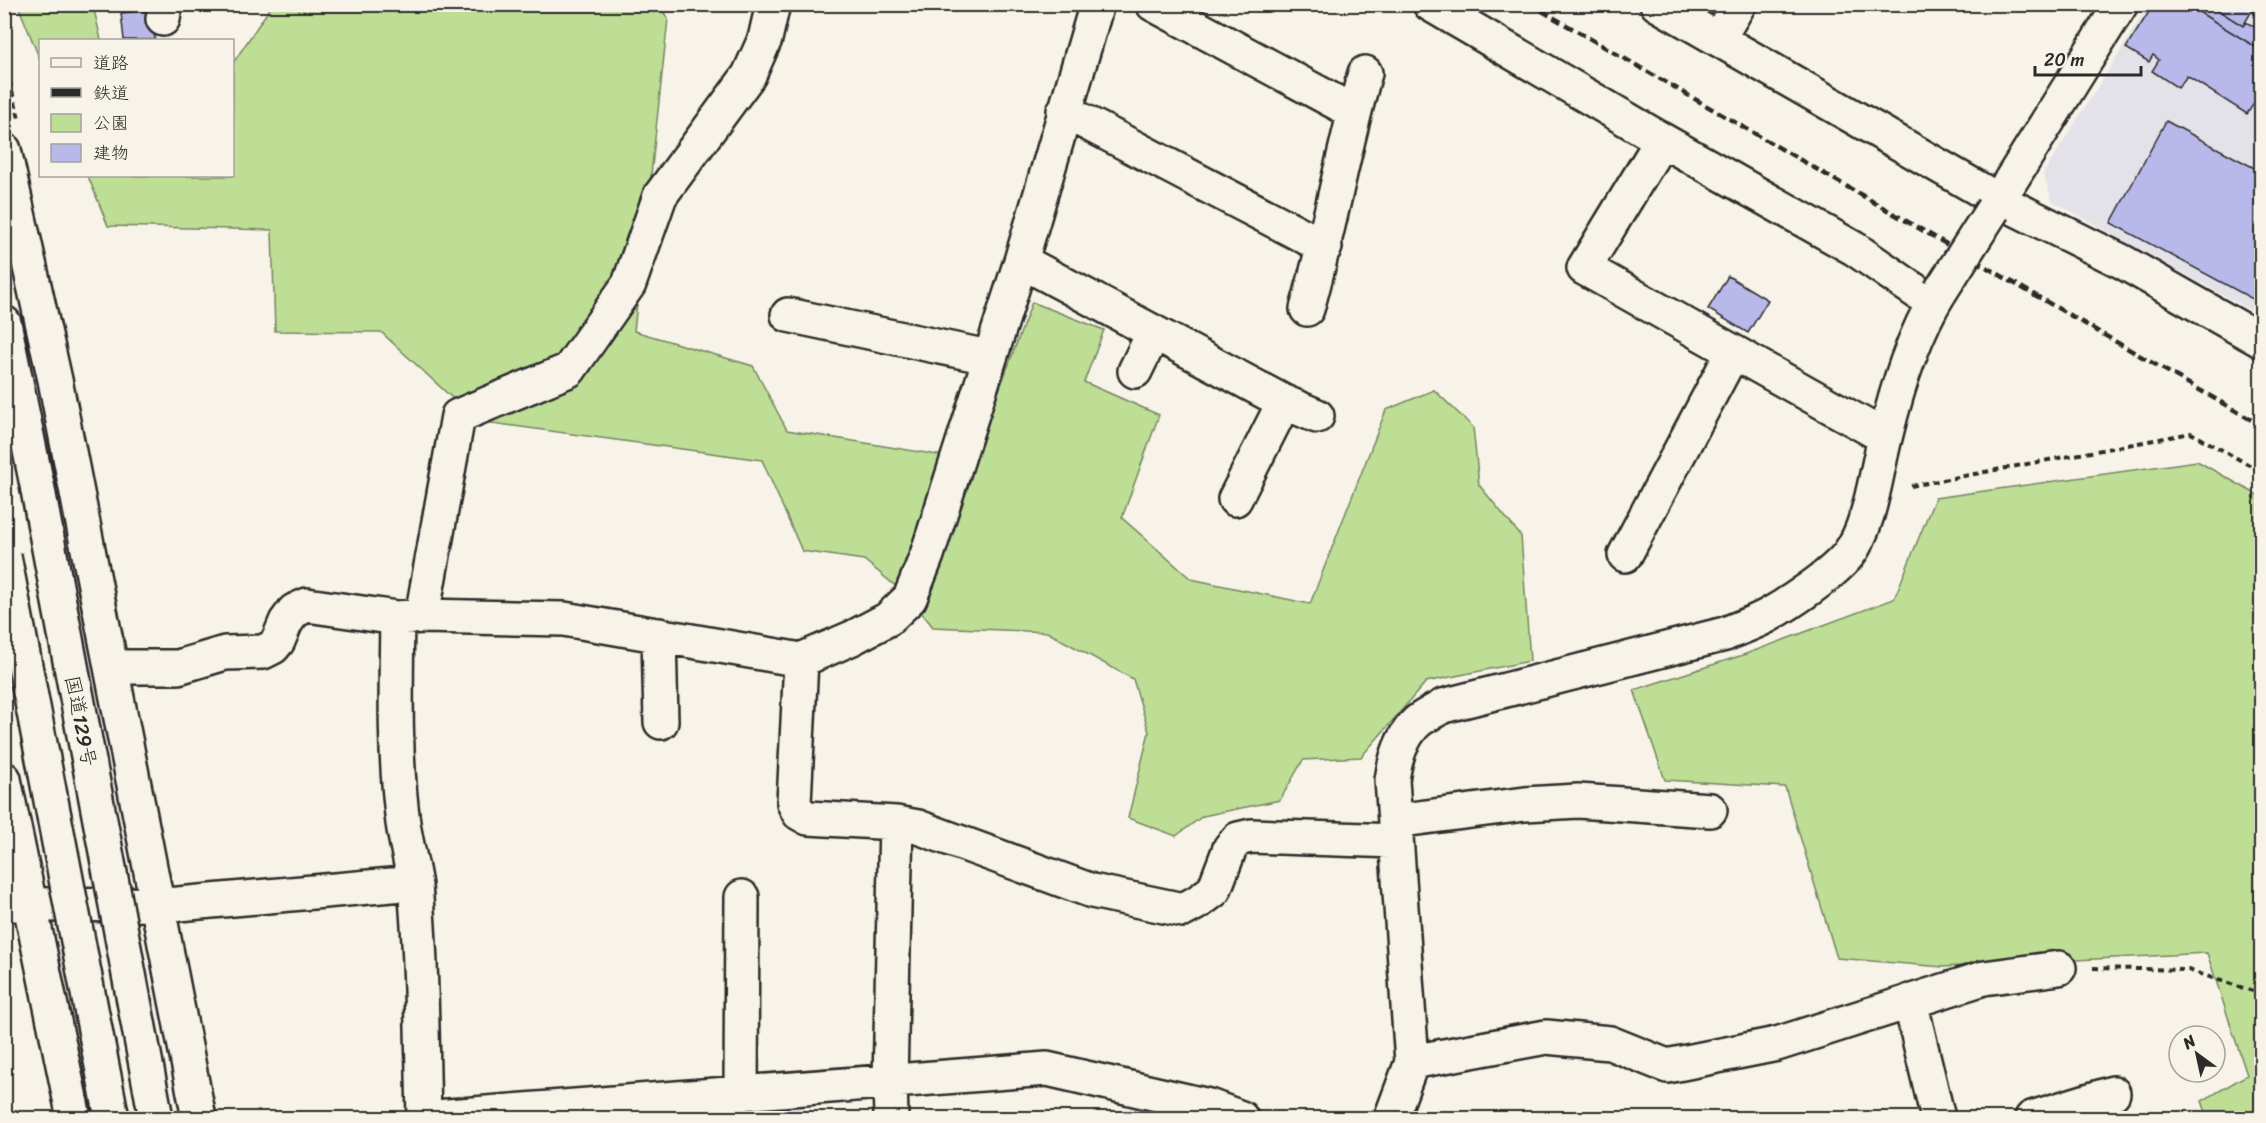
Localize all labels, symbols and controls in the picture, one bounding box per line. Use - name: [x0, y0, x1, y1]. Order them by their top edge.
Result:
- legend: [39, 39, 234, 177]
- scale bar: [2035, 39, 2142, 77]
- text: 20 m: [2044, 44, 2084, 76]
- text: 道路: [93, 47, 129, 79]
- text: 鉄道: [93, 77, 129, 109]
- text: 公園: [93, 107, 129, 139]
- text: 建物: [93, 137, 129, 169]
- street label: 国道129号: [55, 672, 107, 770]
- north arrow: [2167, 1024, 2227, 1084]
- text: N: [2176, 1026, 2202, 1058]

